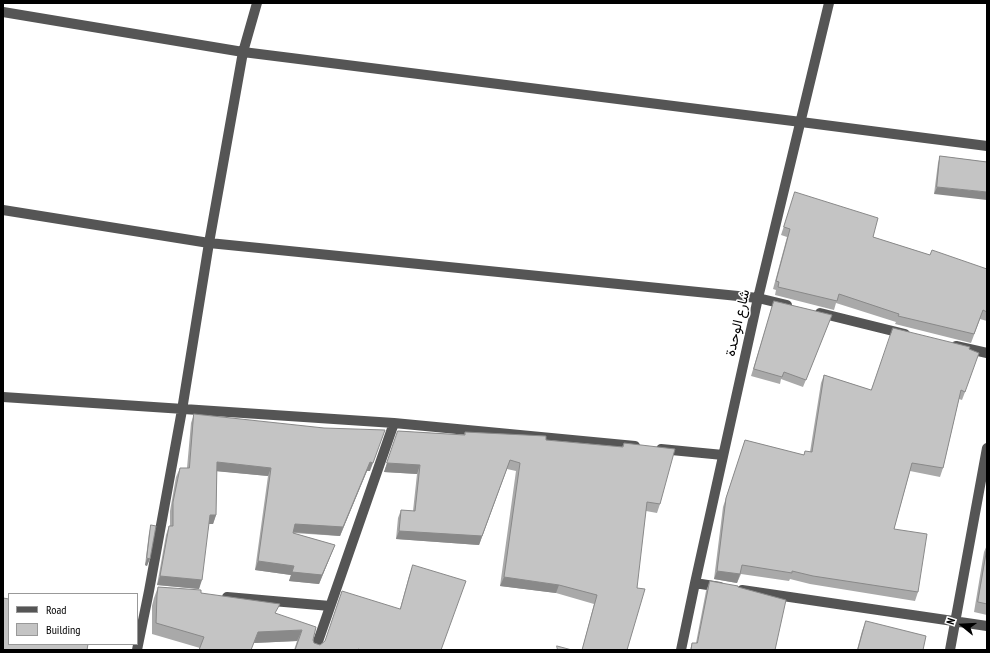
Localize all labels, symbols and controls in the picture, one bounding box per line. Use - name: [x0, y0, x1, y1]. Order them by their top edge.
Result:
- street label: شارع الوحدة: [722, 288, 754, 358]
- legend: [8, 593, 138, 645]
- text: Road: [46, 602, 66, 617]
- north arrow: [942, 605, 982, 645]
- text: N: [943, 616, 958, 626]
- text: Building: [46, 622, 81, 637]

